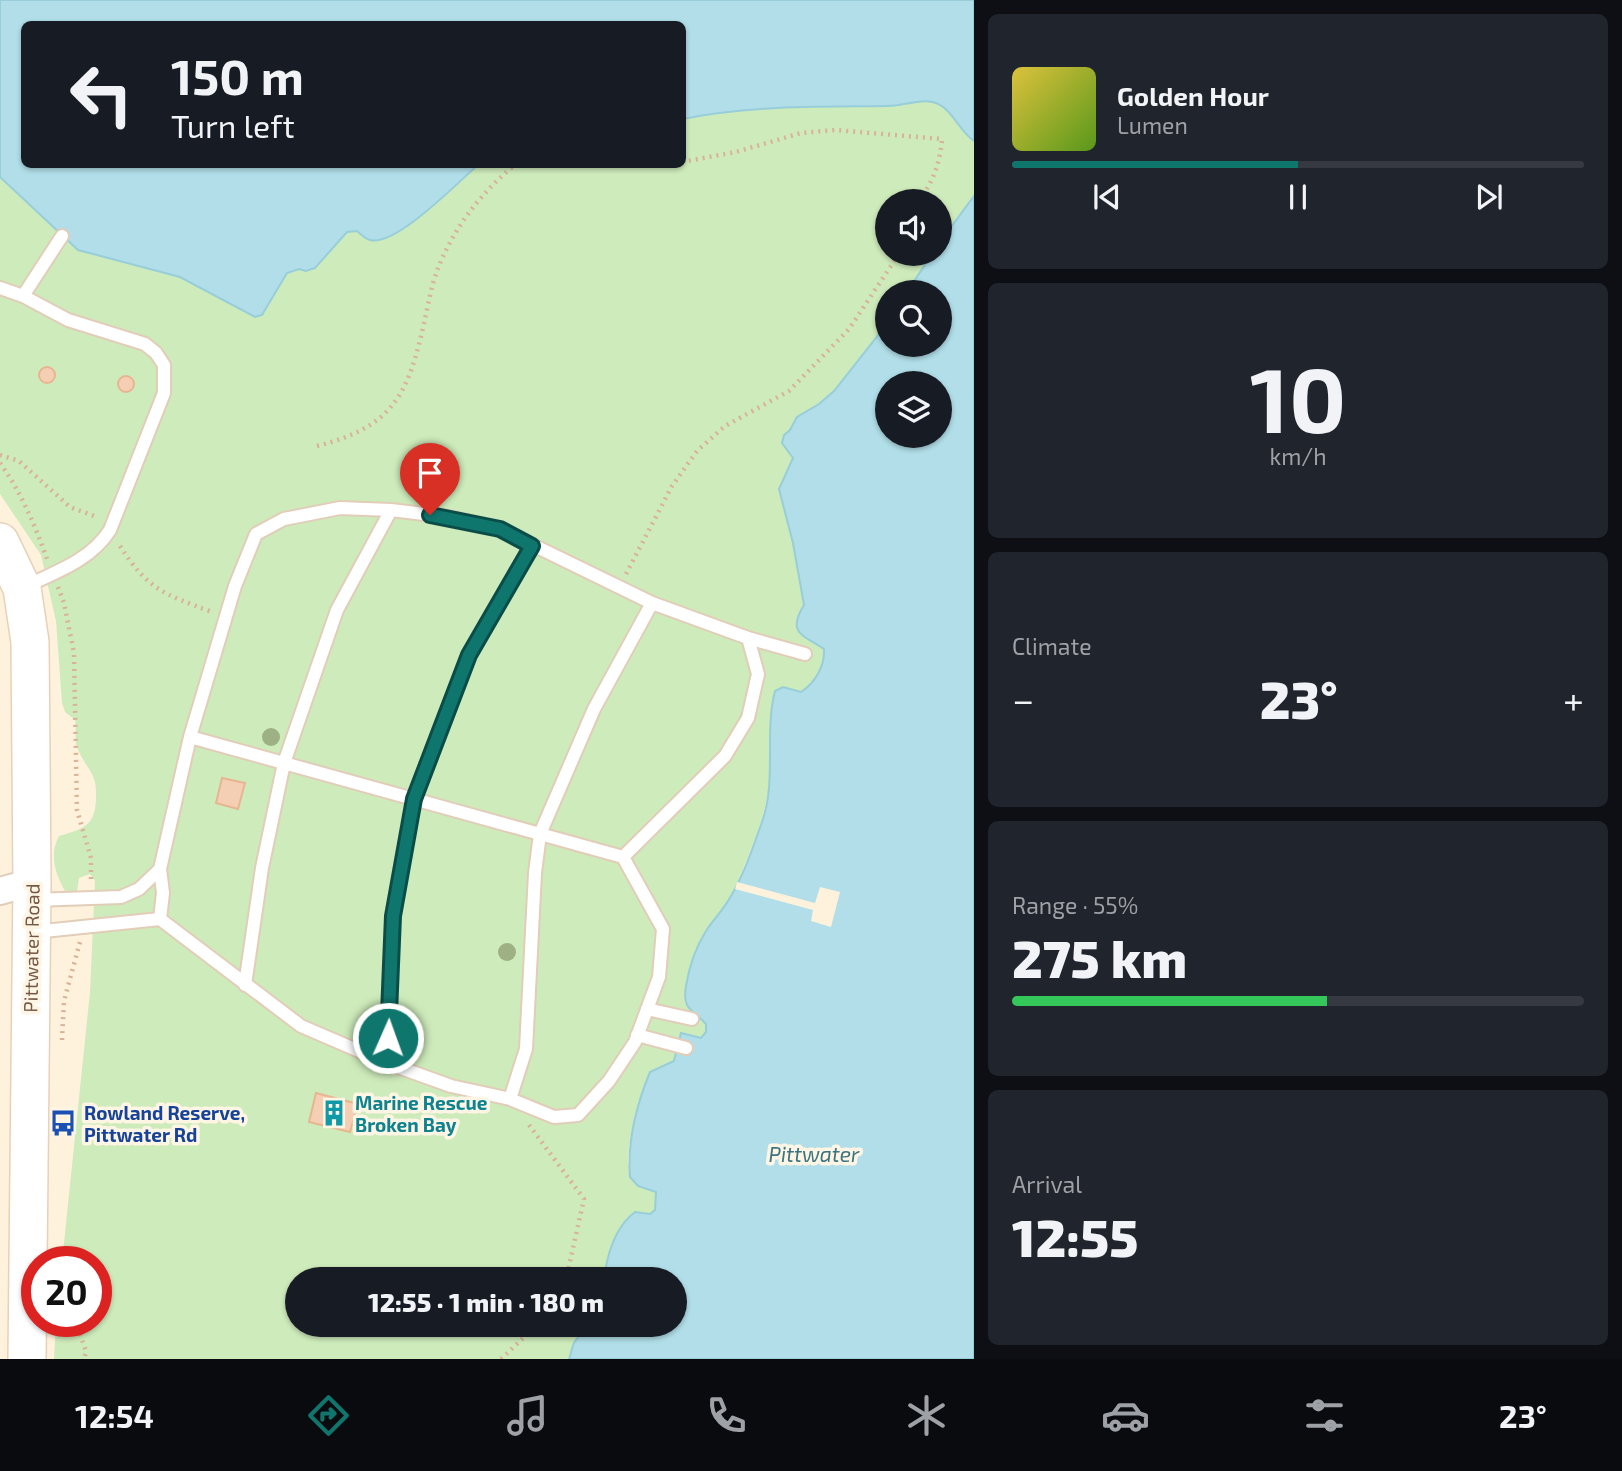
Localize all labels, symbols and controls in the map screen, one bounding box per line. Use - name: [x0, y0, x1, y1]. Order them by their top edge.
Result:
- text: 150 m: [171, 46, 304, 105]
- icon: left: [56, 49, 147, 140]
- text: Golden Hour: [1117, 80, 1269, 111]
- text: Turn left: [171, 106, 295, 144]
- text: Lumen: [1117, 111, 1188, 139]
- icon: previous: [1088, 178, 1126, 216]
- icon: pause: [1279, 178, 1317, 216]
- icon: next: [1470, 178, 1508, 216]
- map controls: [875, 189, 952, 448]
- button: sound: [875, 189, 952, 266]
- button: search: [875, 280, 952, 357]
- text: 10: [1250, 342, 1346, 451]
- button: layers: [875, 371, 952, 448]
- text: km/h: [1269, 442, 1327, 470]
- pin: [400, 443, 460, 515]
- icon: arrive: [411, 454, 449, 492]
- text: Climate: [1012, 632, 1092, 660]
- text: 23°: [1260, 667, 1338, 729]
- text: −: [1012, 676, 1034, 722]
- text: +: [1563, 676, 1584, 722]
- street label: Pittwater Road: [18, 883, 44, 1013]
- text: Range · 55%: [1012, 891, 1138, 919]
- text: 275 km: [1012, 926, 1187, 988]
- position arrow: [351, 1001, 425, 1075]
- place label: Marine Rescue Broken Bay: [355, 1091, 488, 1137]
- building icon: Marine Rescue Broken Bay: [319, 1098, 349, 1128]
- place label: Rowland Reserve, Pittwater Rd: [84, 1101, 245, 1146]
- bus stop icon: Rowland Reserve, Pittwater Rd: [48, 1108, 78, 1138]
- water label: Pittwater: [769, 1141, 860, 1166]
- text: Arrival: [1012, 1170, 1082, 1198]
- text: 12:55: [1012, 1205, 1138, 1267]
- speed limit sign: 20: [21, 1246, 112, 1337]
- text: 12:55 · 1 min · 180 m: [368, 1286, 604, 1317]
- icon: directions: [304, 1391, 353, 1440]
- icon: music: [503, 1391, 552, 1440]
- icon: phone: [702, 1391, 751, 1440]
- icon: climate: [902, 1391, 951, 1440]
- icon: car: [1101, 1391, 1150, 1440]
- icon: filters: [1300, 1391, 1349, 1440]
- text: 12:54: [75, 1396, 154, 1434]
- text: 23°: [1499, 1396, 1547, 1434]

